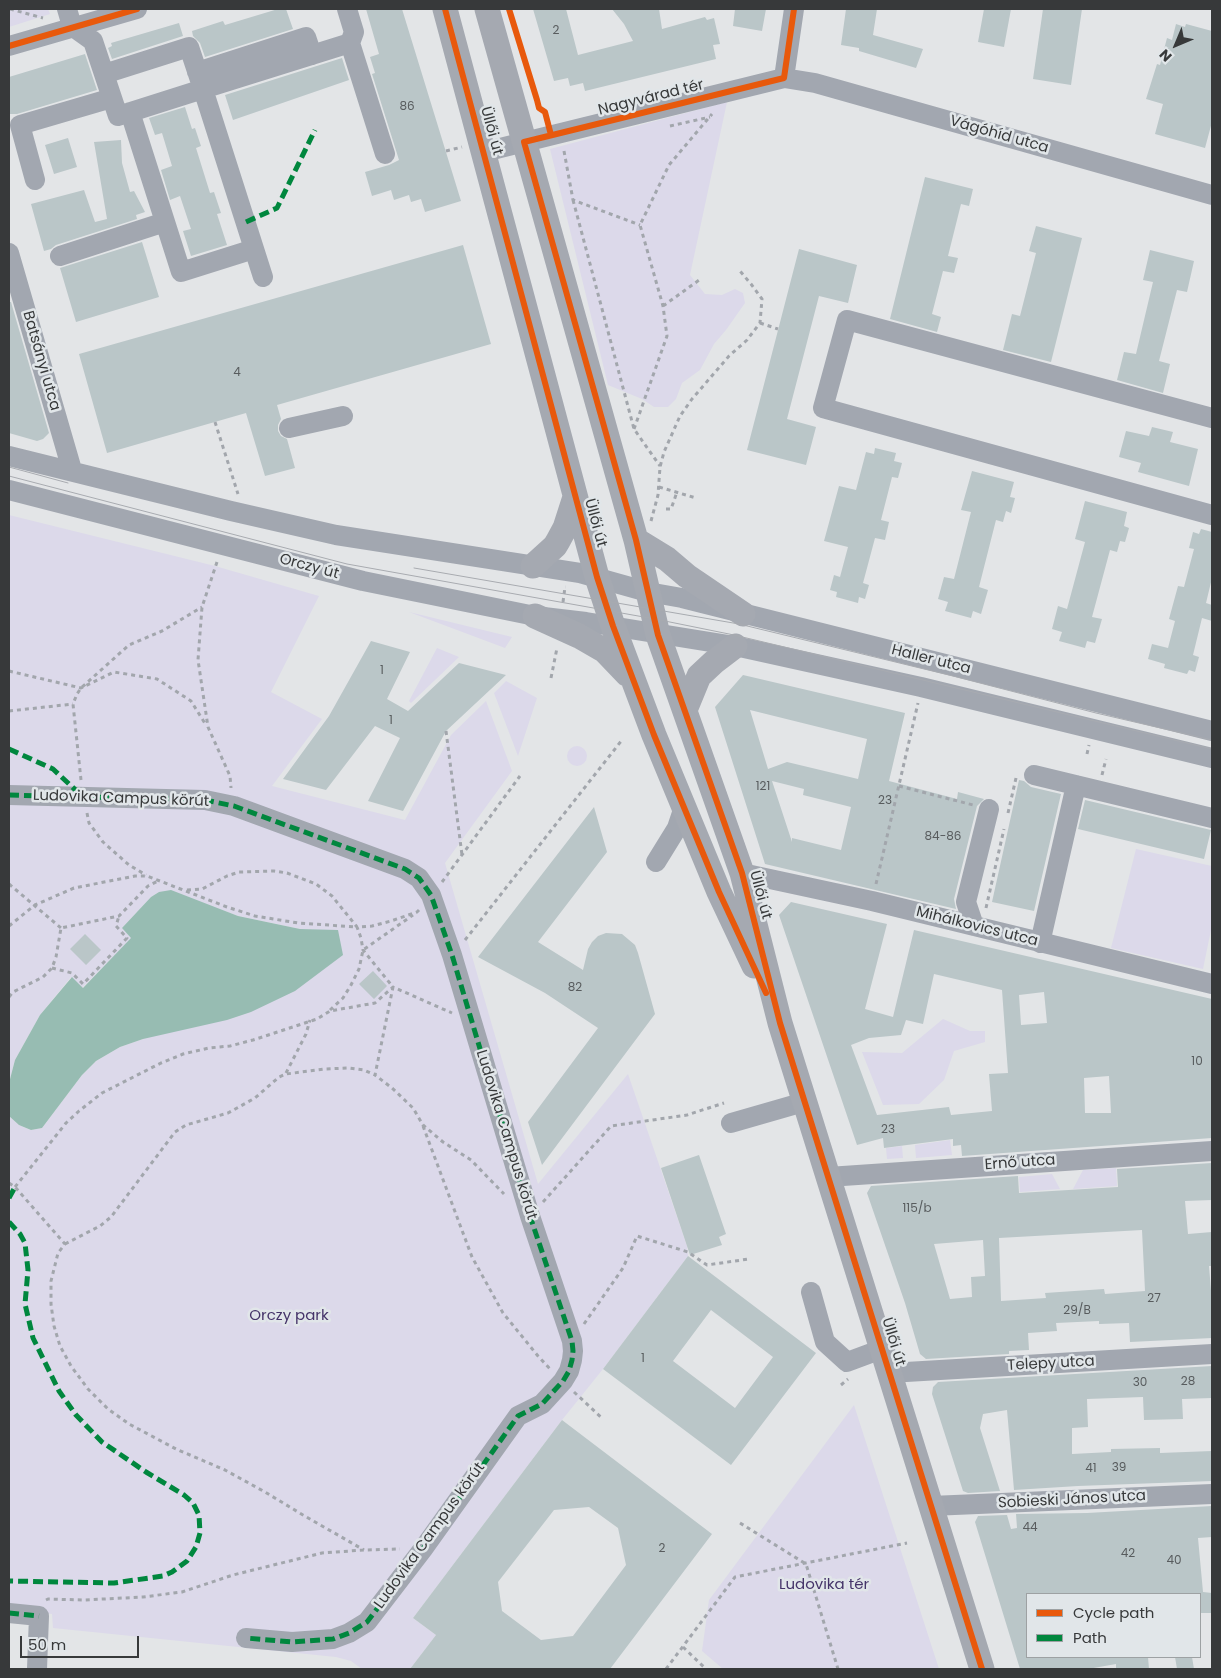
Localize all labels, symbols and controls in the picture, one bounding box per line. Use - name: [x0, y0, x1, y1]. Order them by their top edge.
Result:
- north arrow: [1151, 20, 1201, 70]
- house number: 2: [553, 24, 559, 38]
- text: N: [1155, 45, 1176, 66]
- street label: Nagyvárad tér: [596, 76, 706, 120]
- house number: 86: [399, 100, 415, 114]
- street label: Üllői út: [476, 105, 506, 157]
- street label: Vágóhíd utca: [948, 112, 1050, 158]
- street label: Batsányi utca: [18, 309, 64, 413]
- house number: 4: [233, 366, 241, 380]
- street label: Üllői út: [580, 497, 610, 549]
- street label: Orczy út: [277, 550, 341, 584]
- street label: Haller utca: [889, 641, 973, 679]
- house number: 1: [380, 664, 384, 678]
- house number: 1: [389, 714, 393, 728]
- house number: 121: [756, 780, 770, 794]
- street label: Ludovika Campus körút: [32, 787, 210, 811]
- house number: 23: [878, 794, 892, 808]
- house number: 84-86: [925, 830, 961, 844]
- street label: Üllői út: [745, 869, 775, 921]
- street label: Mihálkovics utca: [914, 903, 1040, 951]
- house number: 82: [568, 981, 582, 995]
- street label: Ludovika Campus körút: [472, 1048, 540, 1222]
- house number: 10: [1191, 1055, 1203, 1069]
- house number: 23: [881, 1123, 895, 1137]
- street label: Ernő utca: [984, 1152, 1056, 1174]
- house number: 115/b: [902, 1202, 932, 1216]
- house number: 27: [1147, 1292, 1161, 1306]
- house number: 29/B: [1063, 1304, 1091, 1318]
- park label: Orczy park: [249, 1307, 329, 1325]
- street label: Üllői út: [877, 1316, 909, 1368]
- house number: 1: [641, 1352, 645, 1366]
- street label: Telepy utca: [1007, 1353, 1095, 1375]
- house number: 28: [1181, 1375, 1195, 1389]
- house number: 30: [1133, 1376, 1147, 1390]
- street label: Ludovika Campus körút: [371, 1459, 489, 1613]
- house number: 39: [1112, 1461, 1126, 1475]
- house number: 41: [1085, 1462, 1097, 1476]
- street label: Sobieski János utca: [998, 1487, 1146, 1513]
- house number: 44: [1022, 1521, 1038, 1535]
- house number: 2: [659, 1542, 665, 1556]
- house number: 42: [1121, 1547, 1135, 1561]
- house number: 40: [1166, 1554, 1182, 1568]
- park label: Ludovika tér: [779, 1576, 869, 1594]
- legend: [1026, 1593, 1201, 1658]
- text: Cycle path: [1073, 1602, 1154, 1623]
- scale bar: [22, 1626, 141, 1658]
- text: Path: [1073, 1627, 1107, 1648]
- text: 50 m: [28, 1634, 66, 1655]

